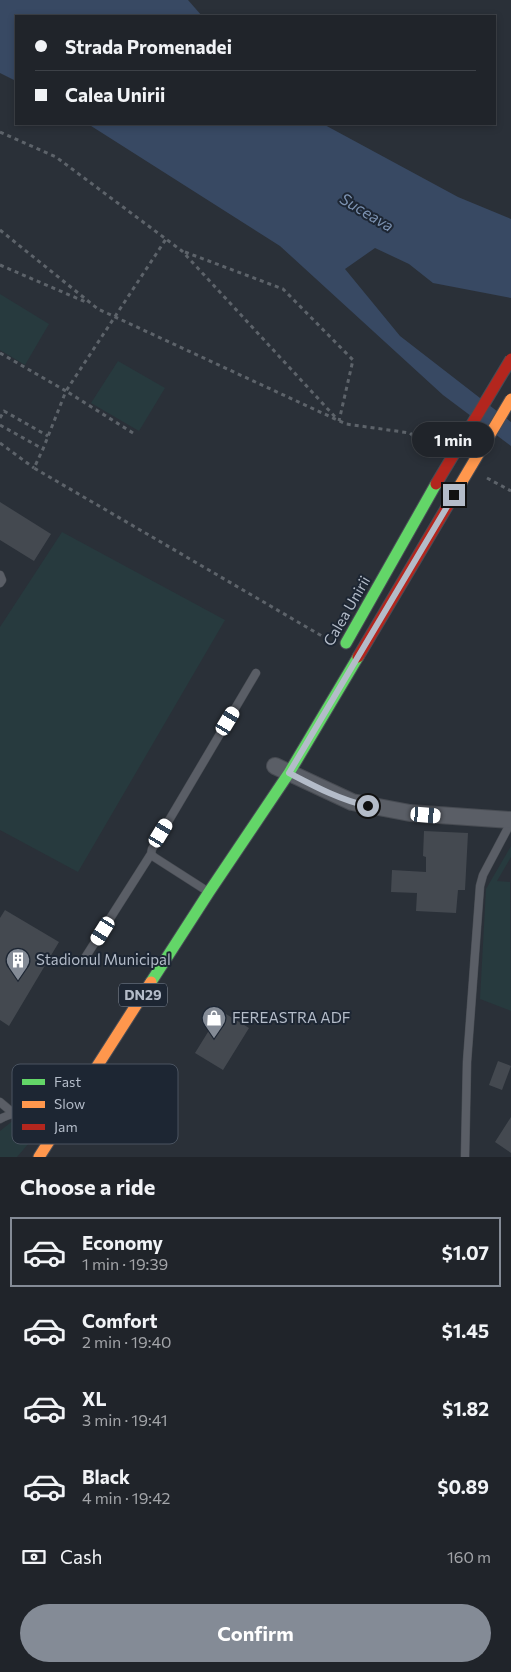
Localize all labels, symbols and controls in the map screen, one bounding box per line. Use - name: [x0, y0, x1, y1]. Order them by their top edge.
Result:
- text: Strada Promenadei: [65, 35, 232, 58]
- text: Calea Unirii: [65, 83, 165, 106]
- water label: Suceava: [337, 188, 397, 235]
- callout: 1 min: [413, 422, 495, 458]
- text: 1 min: [434, 430, 472, 449]
- route end: [443, 484, 465, 506]
- street label: Calea Unirii: [319, 572, 373, 649]
- car: [213, 704, 242, 738]
- route start: [357, 795, 379, 817]
- car: [410, 806, 441, 824]
- car: [146, 816, 175, 850]
- car: [88, 914, 117, 948]
- building icon: Stadionul Municipal: [5, 947, 31, 981]
- place label: Stadionul Municipal: [36, 950, 171, 968]
- road number: DN29: [119, 984, 167, 1006]
- shop icon: FEREASTRA ADF: [201, 1005, 227, 1039]
- place label: FEREASTRA ADF: [232, 1008, 350, 1026]
- legend: [12, 1064, 178, 1144]
- text: Fast: [54, 1073, 81, 1090]
- text: Slow: [54, 1095, 85, 1112]
- text: Jam: [54, 1118, 78, 1135]
- text: Choose a ride: [20, 1173, 155, 1200]
- icon: car: [22, 1230, 67, 1275]
- text: Economy: [82, 1231, 163, 1254]
- text: $1.07: [442, 1241, 489, 1264]
- text: 1 min · 19:39: [82, 1254, 168, 1273]
- icon: car: [22, 1308, 67, 1353]
- text: Comfort: [82, 1309, 158, 1332]
- text: $1.45: [442, 1319, 489, 1342]
- text: 2 min · 19:40: [82, 1332, 171, 1351]
- icon: car: [22, 1386, 67, 1431]
- text: XL: [82, 1387, 107, 1410]
- text: $1.82: [442, 1397, 489, 1420]
- text: 3 min · 19:41: [82, 1410, 168, 1429]
- icon: car: [22, 1464, 67, 1509]
- text: Black: [82, 1465, 130, 1488]
- text: $0.89: [437, 1475, 489, 1498]
- text: 4 min · 19:42: [82, 1488, 170, 1507]
- icon: cash: [20, 1543, 48, 1571]
- text: Cash: [60, 1545, 102, 1568]
- text: 160 m: [447, 1547, 491, 1566]
- button: Confirm: [20, 1604, 491, 1662]

